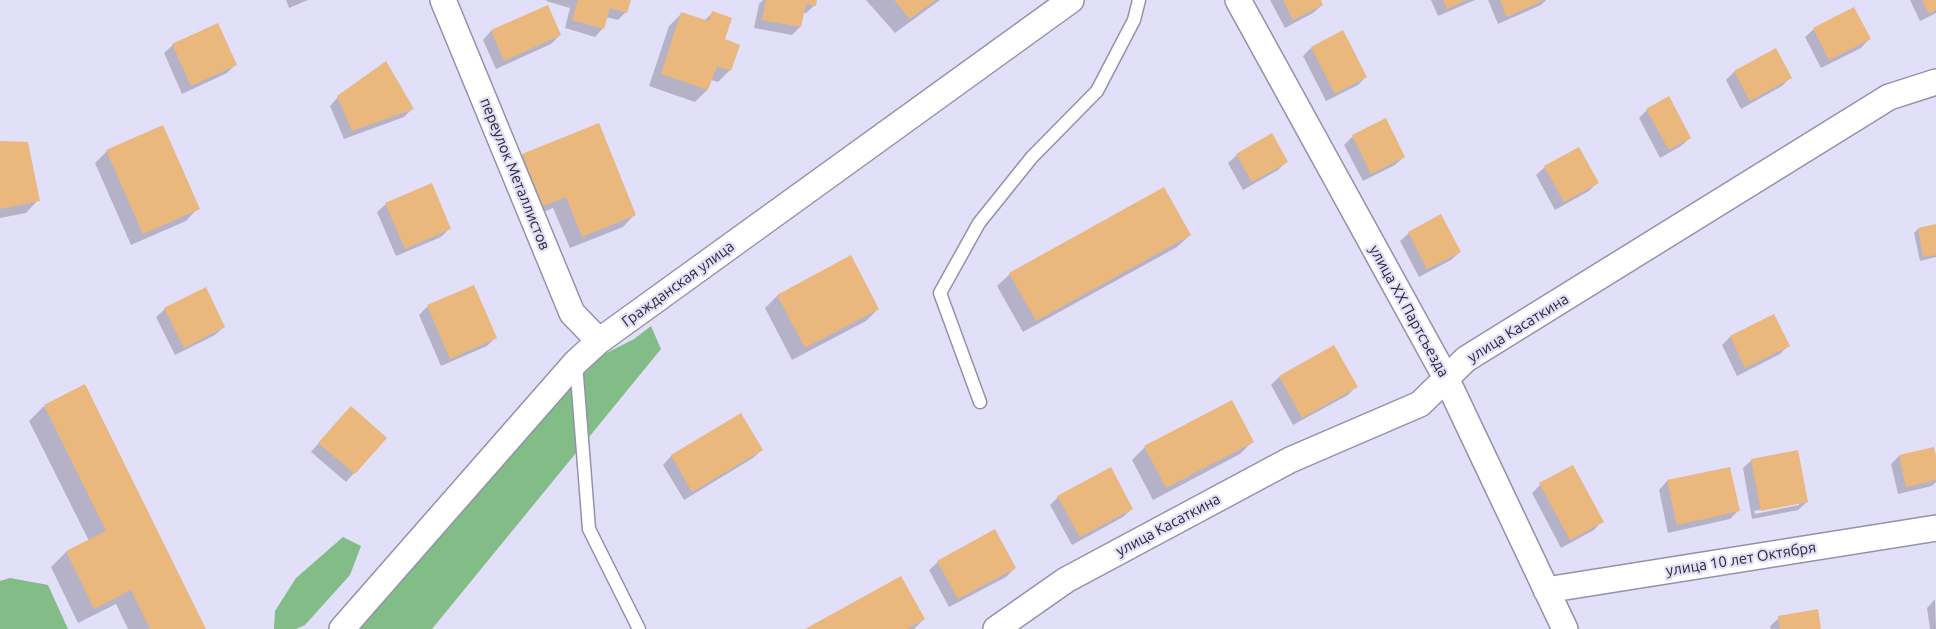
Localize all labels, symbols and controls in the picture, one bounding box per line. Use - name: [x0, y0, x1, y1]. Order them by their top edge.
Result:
- street label: переулок Металлистов: [476, 95, 554, 253]
- street label: Гражданская улица: [618, 237, 738, 331]
- street label: улица XX Партсъезда: [1365, 242, 1453, 380]
- street label: улица Касаткина: [1464, 290, 1572, 366]
- street label: улица Касаткина: [1113, 490, 1223, 560]
- street label: улица 10 лет Октября: [1665, 538, 1817, 580]

